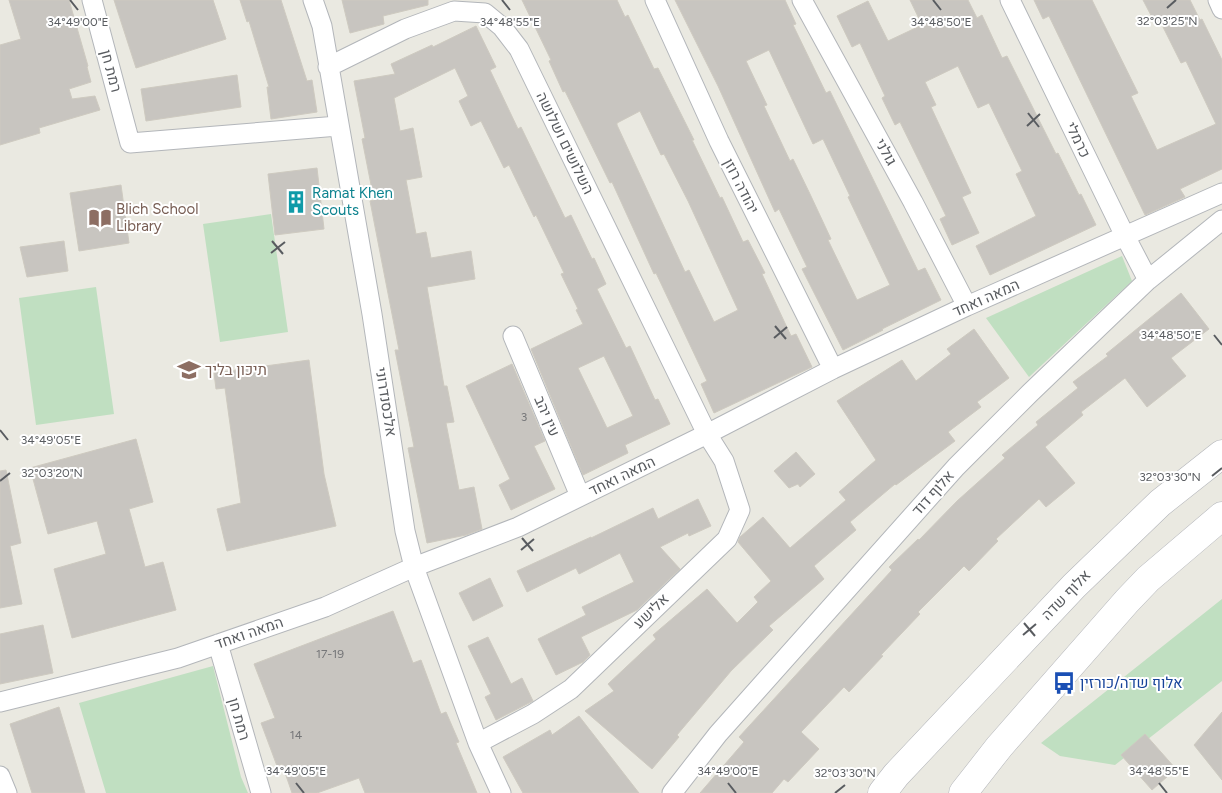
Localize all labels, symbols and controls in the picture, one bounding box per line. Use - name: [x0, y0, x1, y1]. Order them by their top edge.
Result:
- text: 32°03'25"N: [1136, 14, 1198, 28]
- text: 34°49'00"E: [47, 15, 109, 29]
- text: 34°48'55"E: [480, 15, 540, 29]
- text: 34°48'50"E: [910, 15, 972, 29]
- street label: רמת חן: [97, 48, 125, 94]
- street label: השלושים ושלושה: [532, 89, 598, 197]
- street label: כרמלי: [1062, 119, 1094, 161]
- street label: גולני: [871, 135, 901, 169]
- street label: יהודה רוזן: [719, 155, 763, 217]
- place label: Ramat Khen Scouts: [312, 184, 393, 219]
- building icon: Ramat Khen Scouts: [283, 189, 309, 215]
- place label: Blich School Library: [116, 200, 199, 235]
- library icon: Blich School Library: [87, 205, 113, 231]
- street label: המאה ואחד: [950, 275, 1022, 321]
- text: 34°48'50"E: [1140, 328, 1202, 342]
- school or university icon: תיכון בליך: [176, 357, 202, 383]
- place label: תיכון בליך: [205, 361, 267, 379]
- street label: אלכסנדרוני: [372, 366, 400, 438]
- street label: עין יהב: [530, 393, 564, 439]
- house number: 3: [521, 410, 527, 424]
- text: 34°49'05"E: [21, 433, 81, 447]
- street label: המאה ואחד: [586, 452, 658, 500]
- text: 32°03'20"N: [21, 466, 83, 480]
- street label: אלוף דוד: [908, 467, 958, 519]
- text: 32°03'30"N: [1139, 470, 1201, 484]
- street label: אלוף שדה: [1038, 566, 1094, 624]
- street label: אלישע: [629, 590, 673, 632]
- street label: המאה ואחד: [212, 613, 286, 653]
- house number: 17-19: [316, 647, 344, 661]
- bus stop icon: אלוף שדה/כורזין: [1051, 670, 1077, 696]
- place label: אלוף שדה/כורזין: [1080, 674, 1183, 692]
- street label: רמת חן: [224, 696, 254, 742]
- house number: 14: [290, 728, 303, 742]
- text: 34°49'05"E: [266, 764, 326, 778]
- text: 34°49'00"E: [697, 764, 759, 778]
- text: 34°48'55"E: [1129, 764, 1189, 778]
- text: 32°03'30"N: [814, 766, 876, 780]

